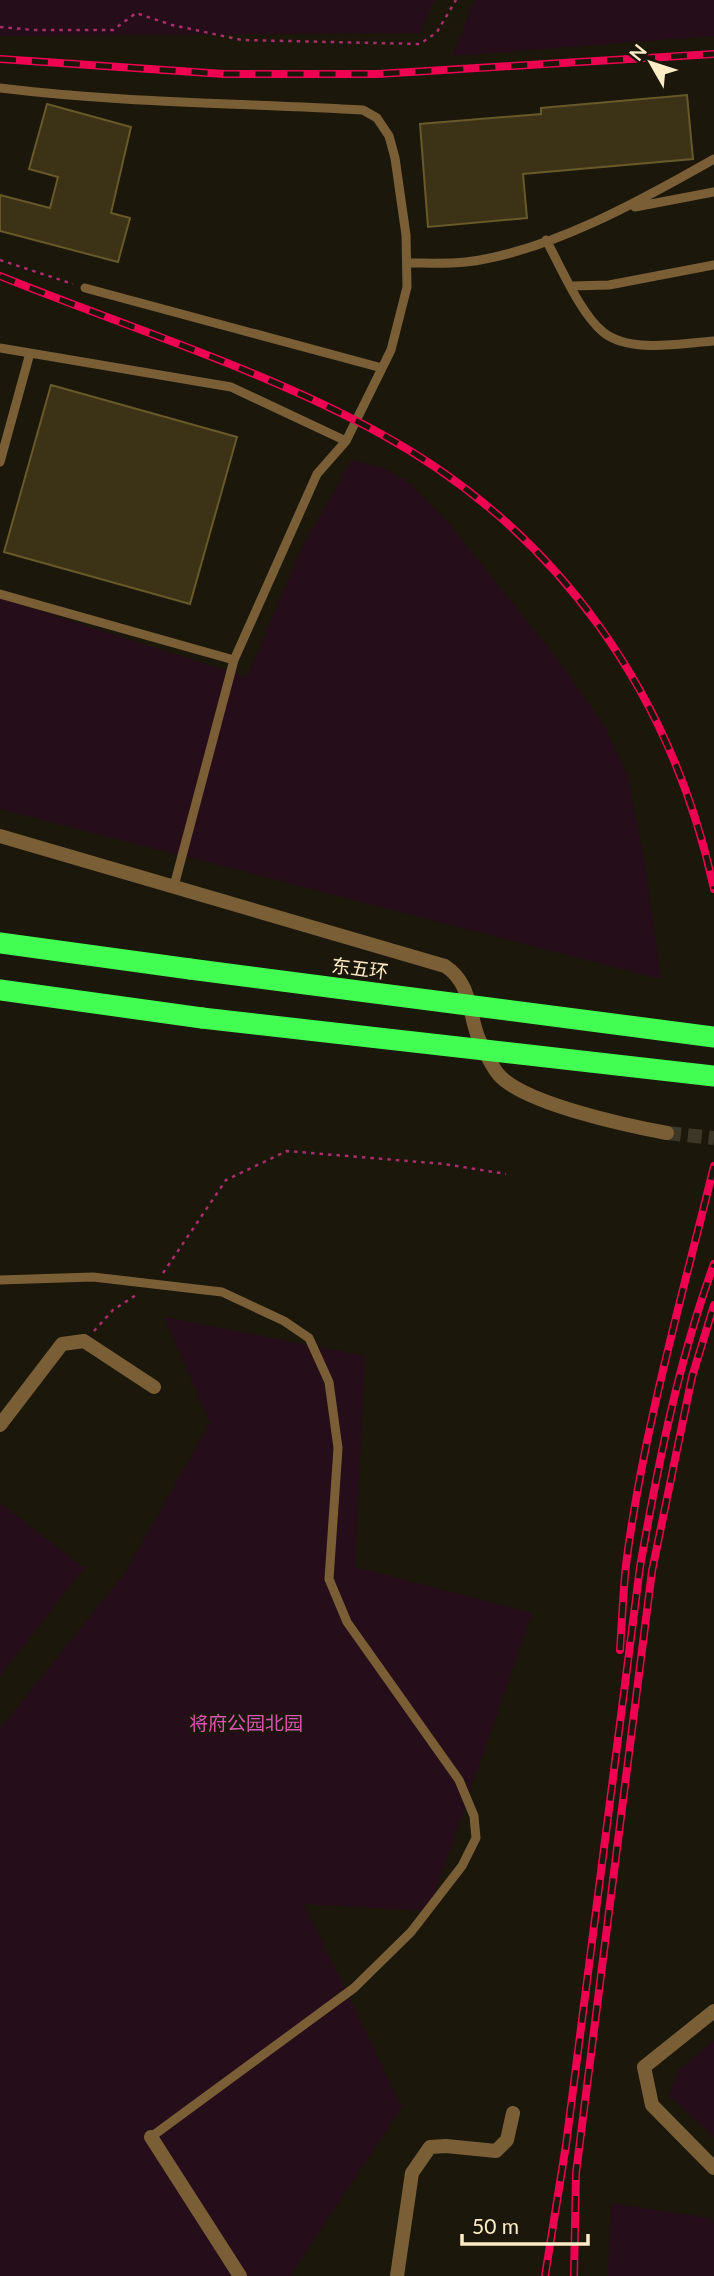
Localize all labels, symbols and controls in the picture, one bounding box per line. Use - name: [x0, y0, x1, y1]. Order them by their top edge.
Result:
- north arrow: [616, 28, 686, 98]
- text: N: [624, 39, 651, 65]
- street label: 东五环: [330, 953, 390, 983]
- park label: 将府公园北园: [189, 1711, 303, 1734]
- scale bar: [462, 2202, 588, 2246]
- text: 50 m: [472, 2213, 519, 2238]

